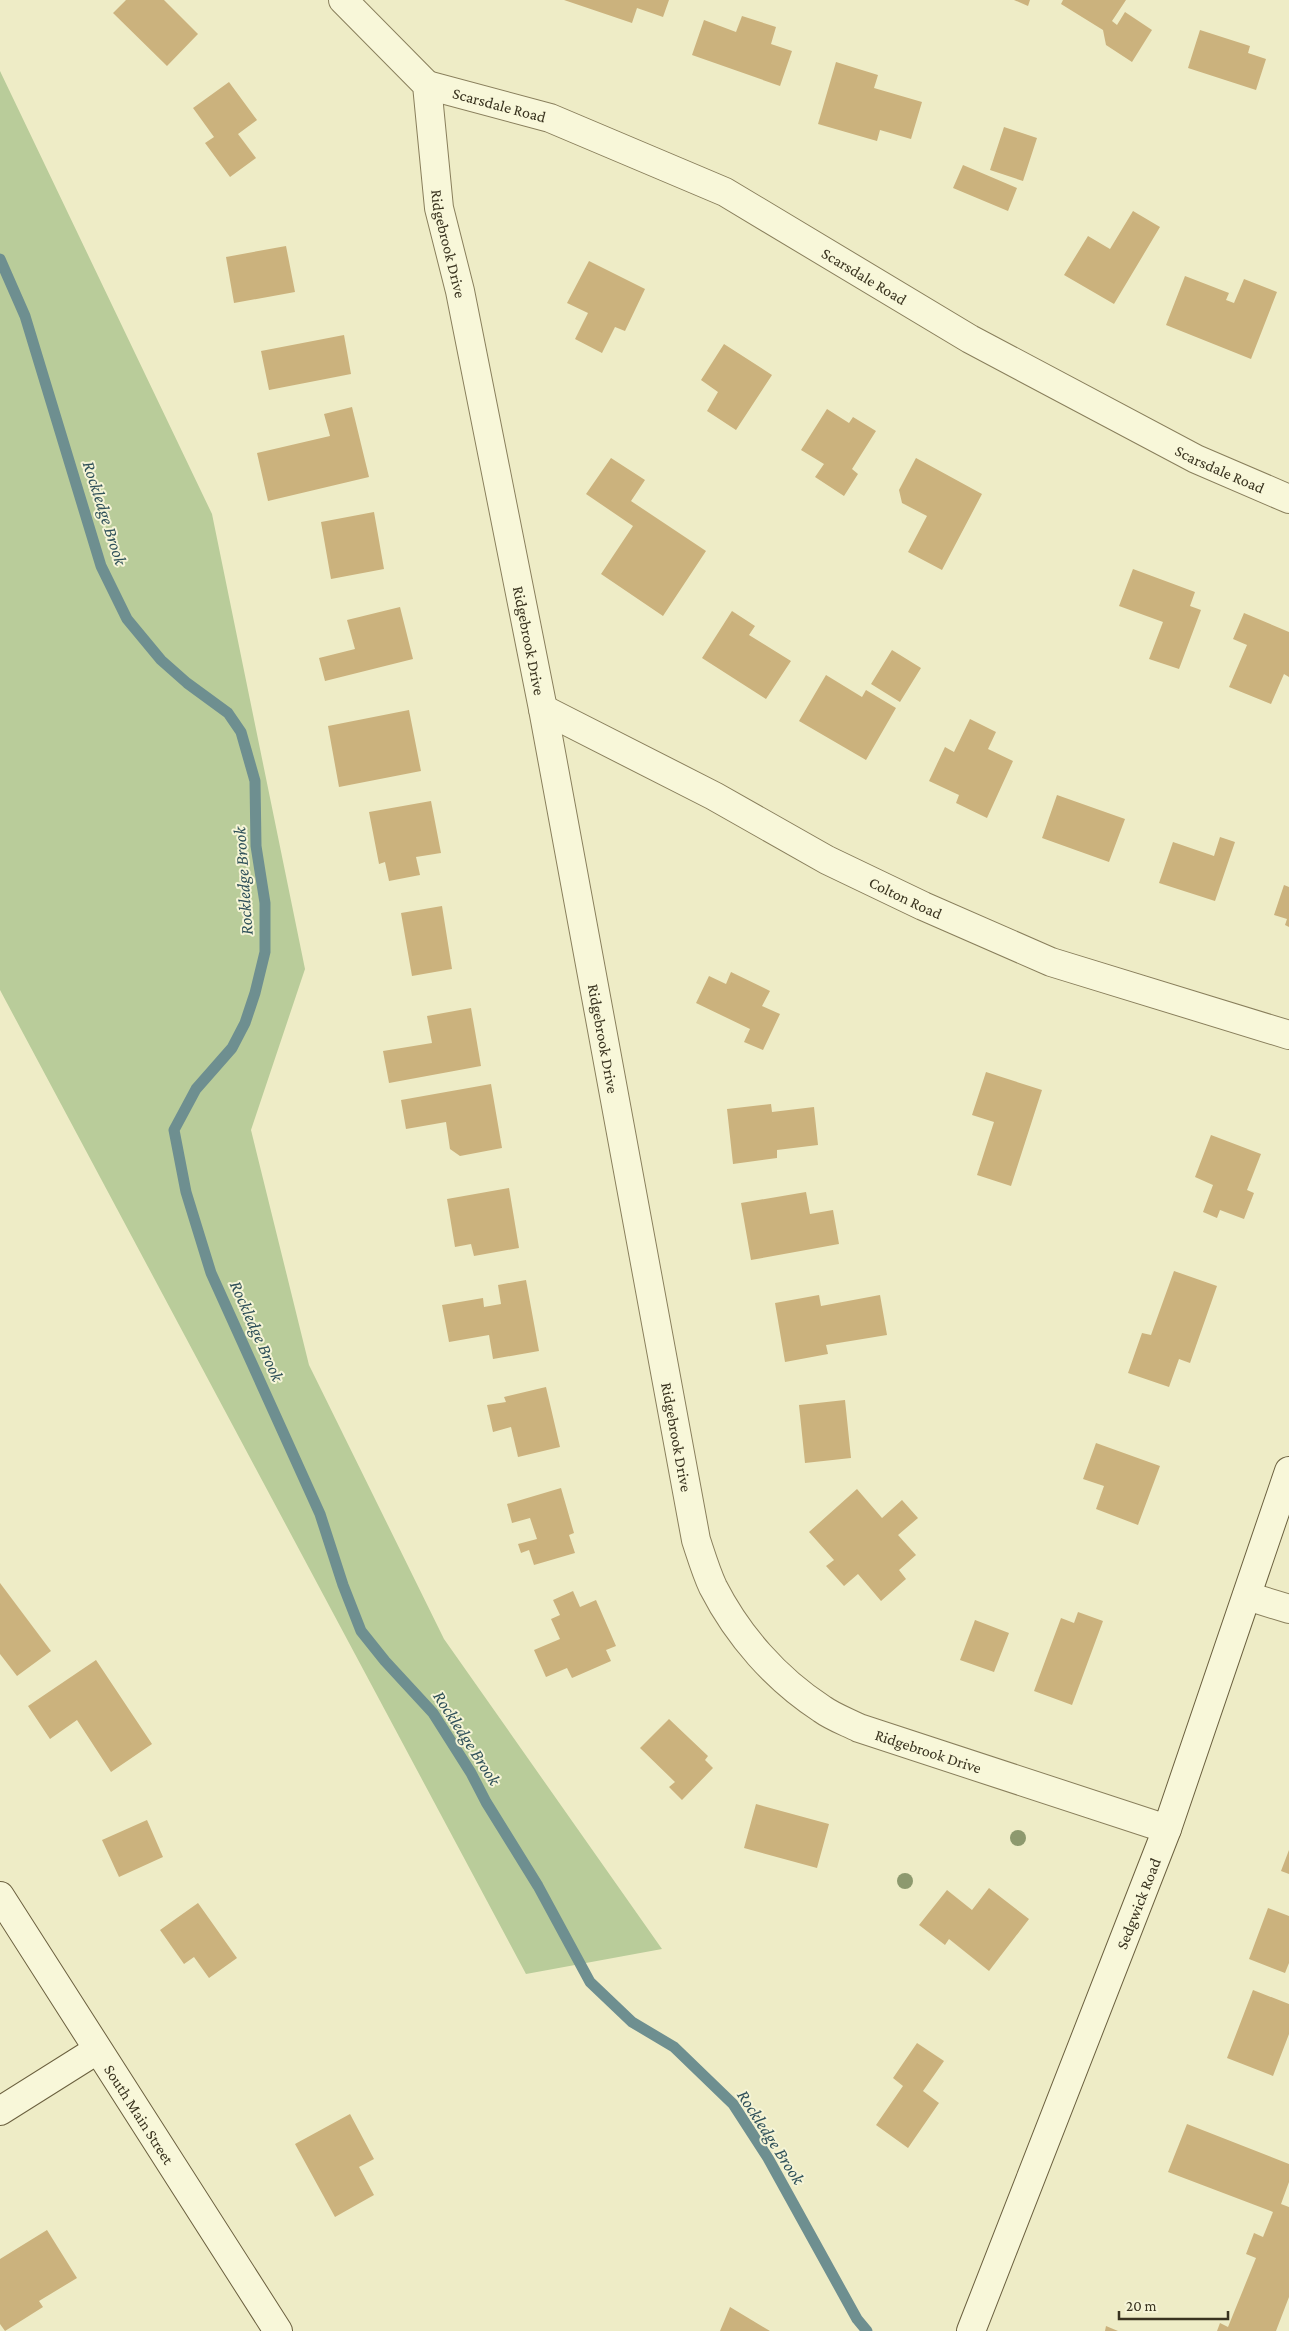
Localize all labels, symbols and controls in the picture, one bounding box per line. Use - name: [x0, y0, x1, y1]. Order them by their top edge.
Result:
- street label: Scarsdale Road: [451, 84, 548, 126]
- street label: Ridgebrook Drive: [428, 189, 469, 299]
- street label: Scarsdale Road: [819, 244, 910, 308]
- street label: Scarsdale Road: [1172, 442, 1268, 497]
- water label: Rockledge Brook: [79, 458, 132, 569]
- street label: Ridgebrook Drive: [510, 585, 548, 697]
- water label: Rockledge Brook: [229, 825, 257, 936]
- street label: Colton Road: [866, 874, 945, 923]
- street label: Ridgebrook Drive: [585, 983, 622, 1095]
- water label: Rockledge Brook: [226, 1277, 289, 1386]
- street label: Ridgebrook Drive: [658, 1381, 695, 1493]
- water label: Rockledge Brook: [429, 1687, 506, 1790]
- street label: Ridgebrook Drive: [873, 1726, 984, 1777]
- street label: Sedgwick Road: [1113, 1855, 1164, 1952]
- street label: South Main Street: [101, 2062, 177, 2168]
- water label: Rockledge Brook: [733, 2086, 810, 2189]
- scale bar: [1119, 2288, 1228, 2320]
- text: 20 m: [1126, 2298, 1157, 2314]

